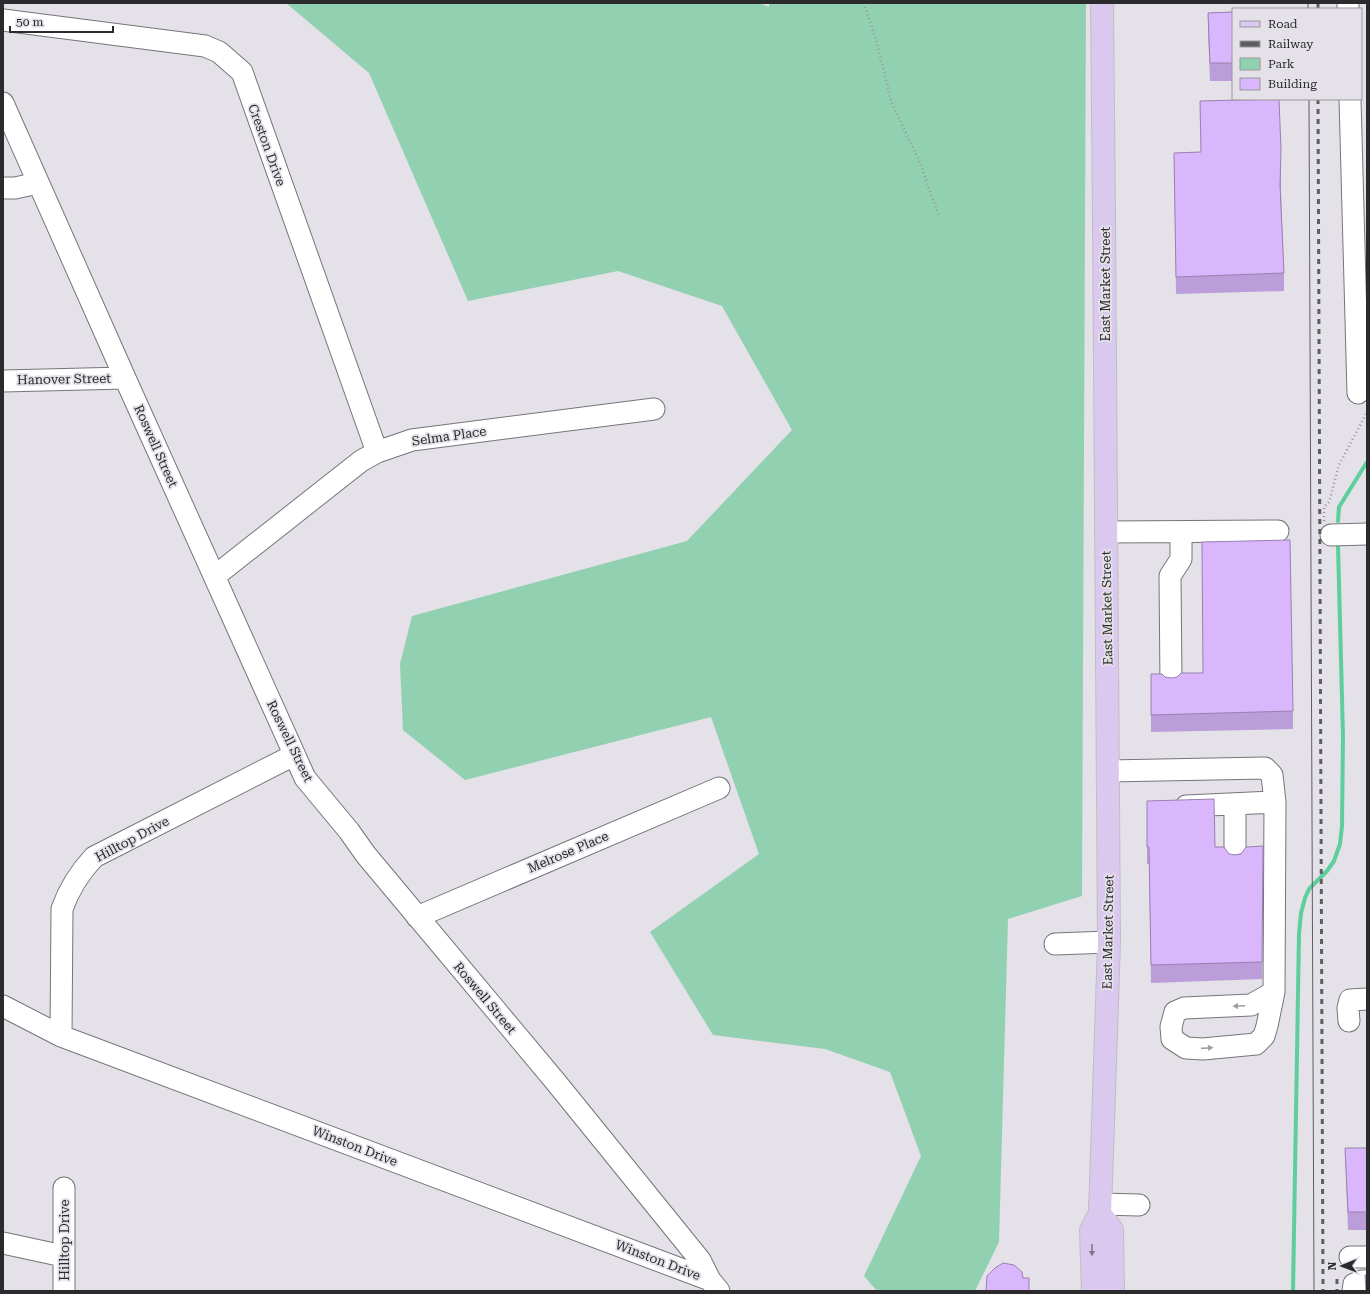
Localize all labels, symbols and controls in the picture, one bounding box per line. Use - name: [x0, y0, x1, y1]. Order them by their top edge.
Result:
- scale bar: [10, 8, 113, 34]
- legend: [1232, 8, 1362, 100]
- text: 50 m: [16, 15, 43, 29]
- text: Road: [1268, 17, 1298, 31]
- text: Railway: [1268, 37, 1314, 51]
- text: Park: [1268, 57, 1295, 71]
- text: Building: [1268, 77, 1317, 91]
- street label: Creston Drive: [245, 102, 289, 188]
- street label: East Market Street: [1098, 226, 1113, 341]
- street label: Hanover Street: [17, 371, 111, 387]
- street label: Roswell Street: [131, 402, 181, 490]
- street label: Selma Place: [411, 423, 487, 449]
- street label: East Market Street: [1098, 550, 1116, 666]
- street label: Roswell Street: [264, 698, 316, 784]
- street label: Hilltop Drive: [93, 813, 171, 865]
- street label: Melrose Place: [525, 828, 611, 876]
- street label: East Market Street: [1099, 874, 1117, 990]
- street label: Roswell Street: [451, 959, 519, 1037]
- one-way arrow: [1232, 1003, 1245, 1009]
- one-way arrow: [1201, 1045, 1213, 1052]
- street label: Winston Drive: [310, 1123, 400, 1169]
- street label: Hilltop Drive: [57, 1199, 72, 1281]
- street label: Winston Drive: [613, 1237, 703, 1283]
- one-way arrow: [1089, 1244, 1095, 1257]
- north arrow: [1322, 1246, 1362, 1286]
- text: N: [1326, 1261, 1339, 1271]

